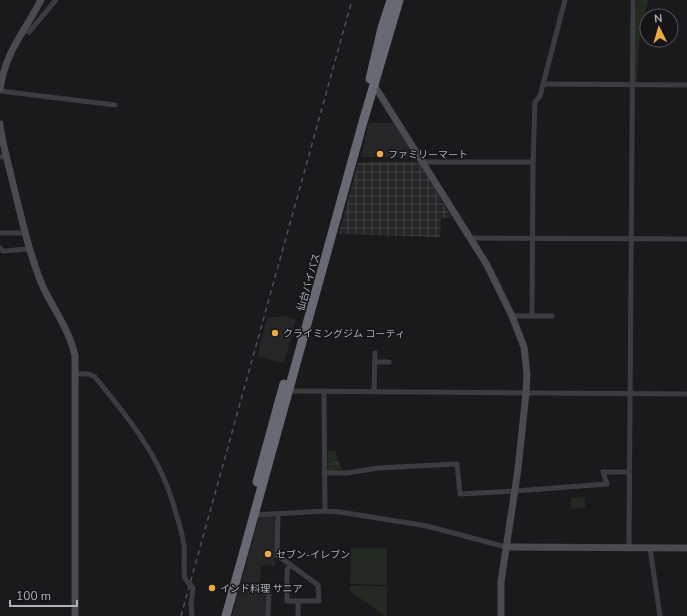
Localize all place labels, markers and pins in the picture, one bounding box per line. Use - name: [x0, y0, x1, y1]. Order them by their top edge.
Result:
- place label: ファミリーマート: [388, 148, 468, 162]
- marker: ファミリーマート: [375, 149, 385, 159]
- place label: クライミングジム コーティ: [283, 327, 405, 341]
- marker: クライミングジム コーティ: [270, 328, 280, 338]
- place label: セブン-イレブン: [276, 548, 350, 562]
- marker: セブン-イレブン: [263, 549, 273, 559]
- place label: インド料理 サニア: [220, 582, 303, 596]
- marker: インド料理 サニア: [207, 583, 217, 593]

